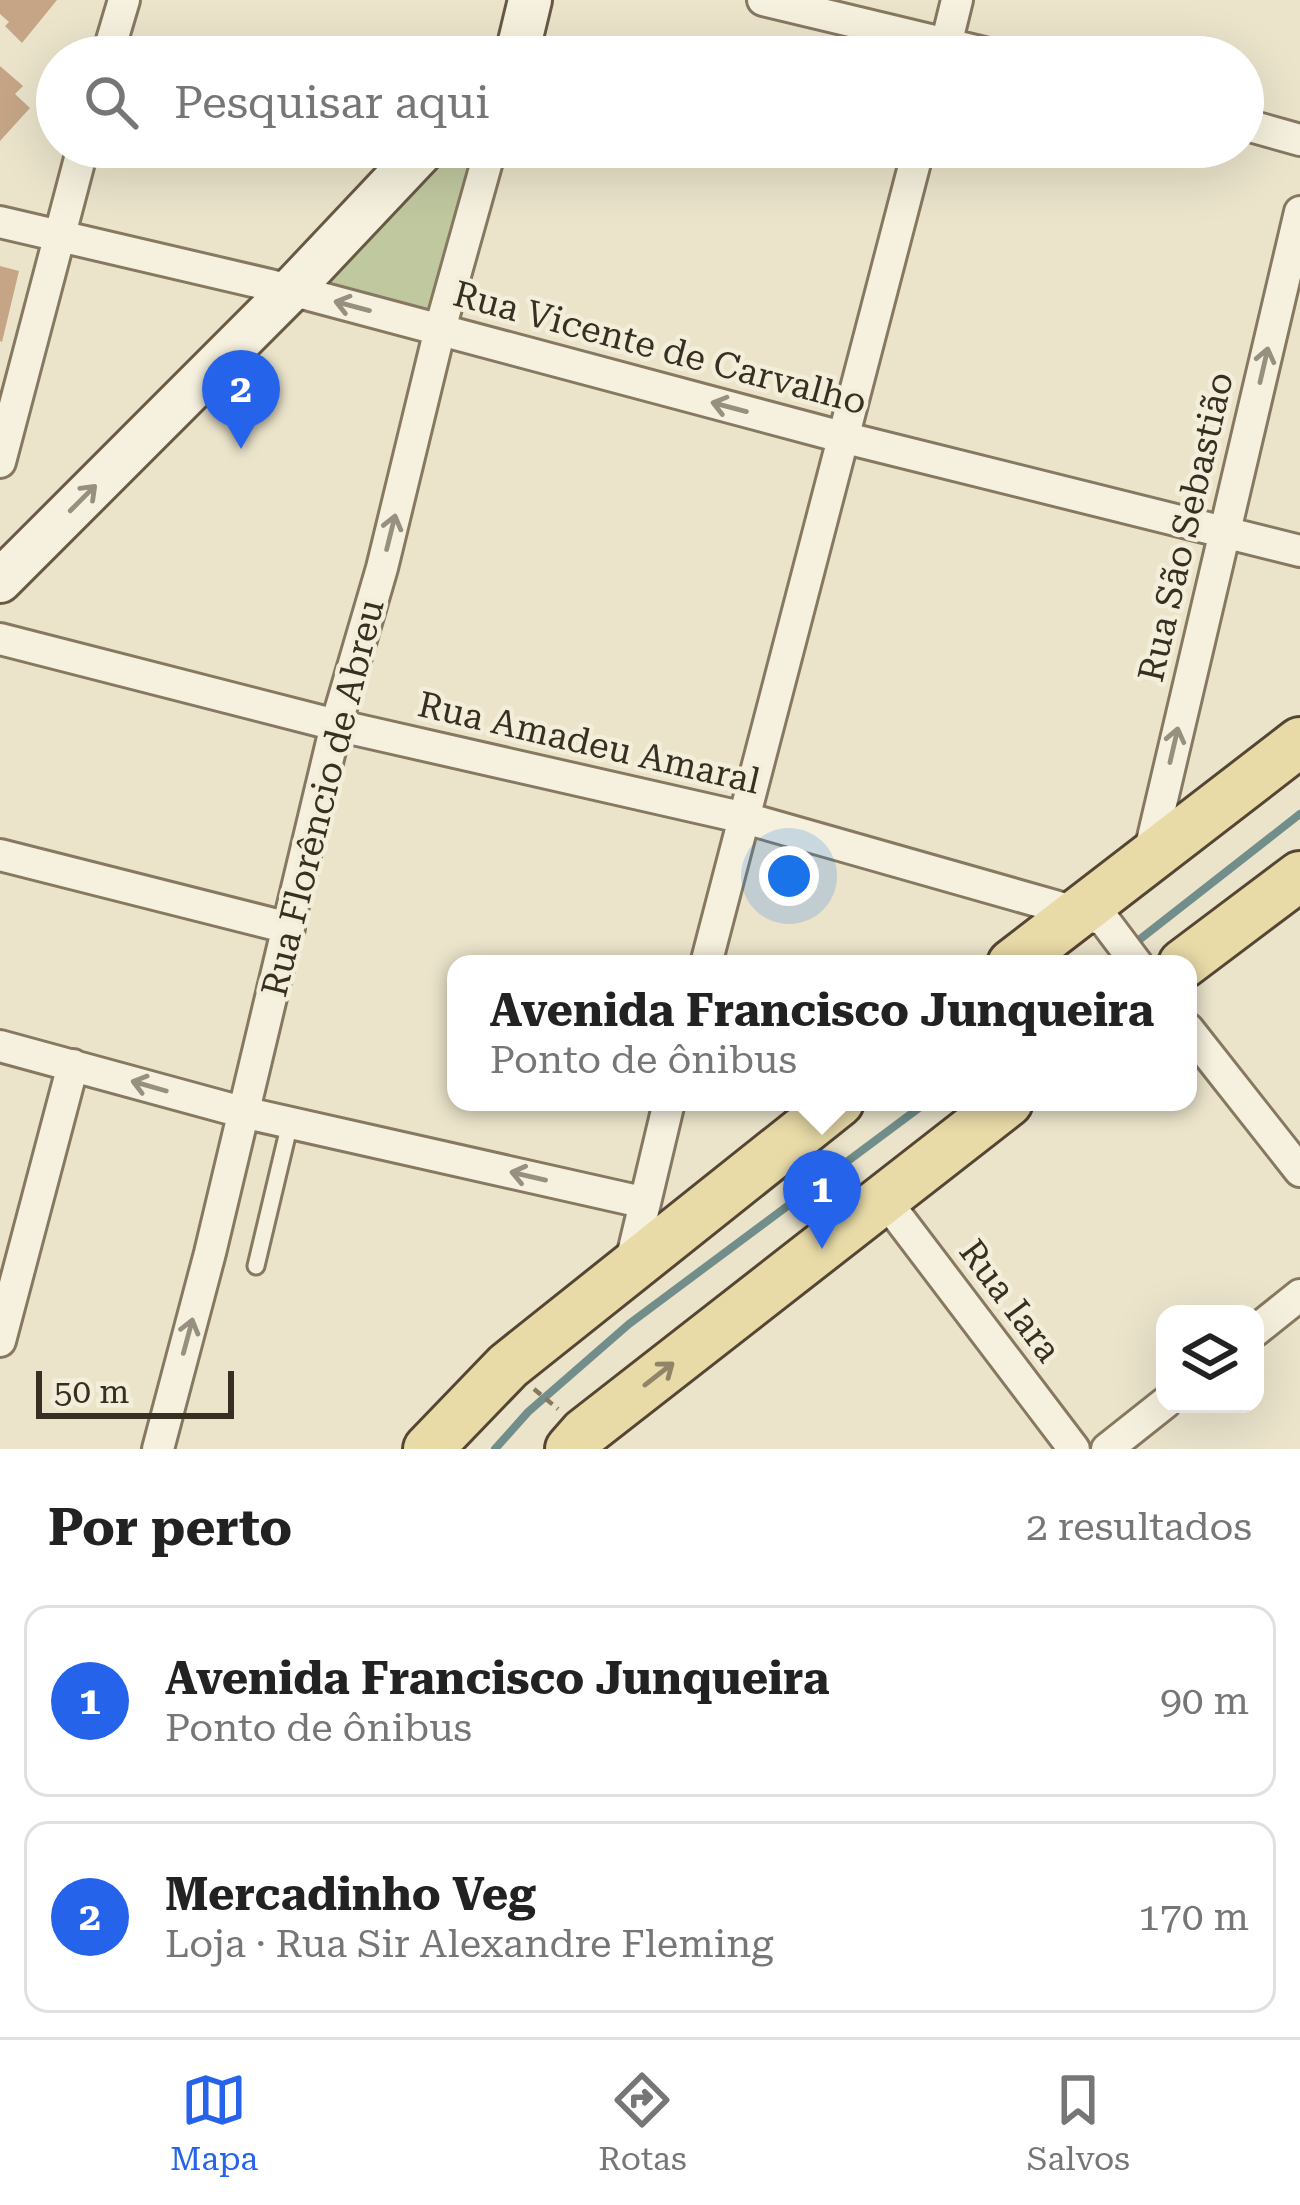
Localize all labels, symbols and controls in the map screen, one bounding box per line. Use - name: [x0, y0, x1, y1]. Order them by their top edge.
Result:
- search box: [36, 36, 1264, 168]
- icon: search: [78, 69, 144, 135]
- text: Pesquisar aqui: [174, 76, 490, 129]
- street label: Rua Vicente de Carvalho: [449, 273, 871, 423]
- one-way arrow: [334, 294, 372, 316]
- one-way arrow: [1253, 347, 1276, 385]
- pin: 2: [202, 350, 280, 449]
- street label: Rua São Sebastião: [1130, 368, 1242, 686]
- one-way arrow: [710, 394, 748, 416]
- one-way arrow: [68, 485, 97, 513]
- one-way arrow: [381, 514, 403, 552]
- street label: Rua Florêncio de Abreu: [253, 595, 393, 1001]
- street label: Rua Amadeu Amaral: [414, 683, 764, 803]
- one-way arrow: [1164, 726, 1186, 764]
- your location: [759, 846, 819, 906]
- popup: [447, 955, 1197, 1111]
- text: Avenida Francisco Junqueira: [490, 984, 1154, 1037]
- text: Ponto de ônibus: [490, 1037, 797, 1083]
- one-way arrow: [131, 1074, 169, 1096]
- pin: 1: [783, 1150, 861, 1249]
- one-way arrow: [510, 1164, 548, 1187]
- street label: Rua Iara: [951, 1232, 1070, 1371]
- map controls: [1156, 1305, 1264, 1413]
- button: layers: [1156, 1305, 1264, 1413]
- one-way arrow: [179, 1318, 201, 1356]
- one-way arrow: [643, 1361, 675, 1388]
- scale bar: [36, 1365, 234, 1418]
- text: 50 m: [54, 1372, 129, 1411]
- text: Por perto: [48, 1498, 292, 1557]
- text: 2 resultados: [1026, 1504, 1252, 1550]
- text: Avenida Francisco Junqueira: [165, 1652, 829, 1705]
- text: 1: [79, 1678, 101, 1724]
- text: 90 m: [1160, 1678, 1249, 1724]
- text: Ponto de ônibus: [165, 1705, 472, 1751]
- text: Mercadinho Veg: [165, 1868, 536, 1921]
- text: 2: [79, 1894, 101, 1940]
- text: 170 m: [1138, 1894, 1249, 1940]
- text: Loja · Rua Sir Alexandre Fleming: [165, 1921, 773, 1967]
- tab: Mapa: [170, 2067, 258, 2178]
- tab: Rotas: [598, 2067, 687, 2178]
- tab: Salvos: [1027, 2067, 1130, 2178]

